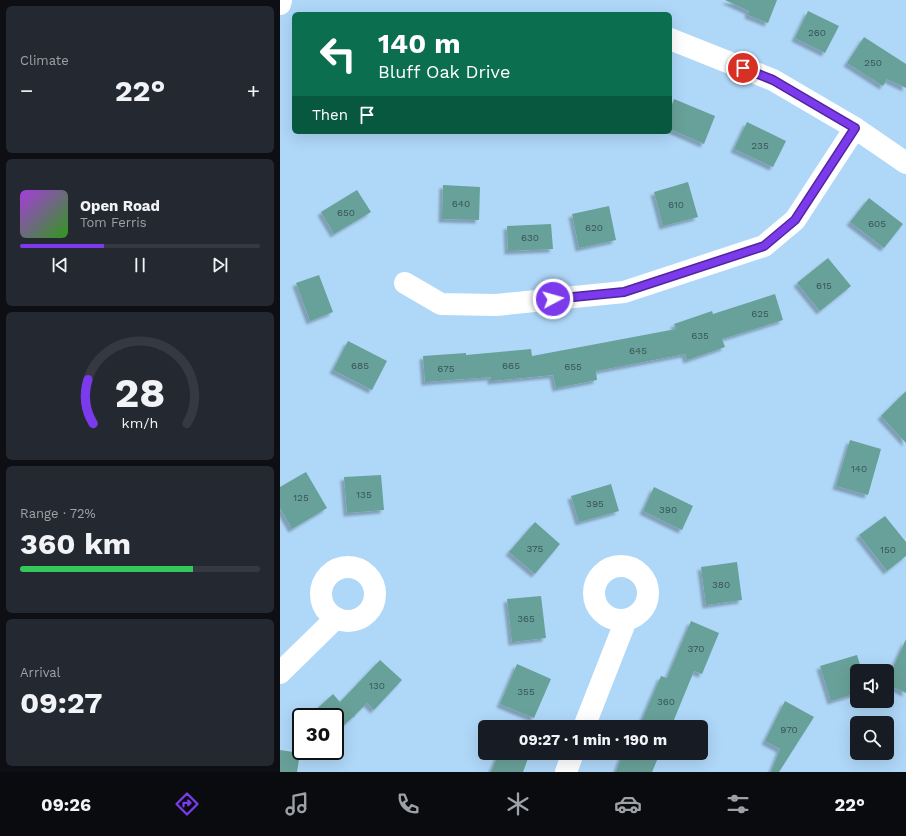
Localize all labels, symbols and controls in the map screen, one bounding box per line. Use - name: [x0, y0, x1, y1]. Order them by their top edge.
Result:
- text: 140 m: [378, 27, 461, 60]
- house number: 260: [808, 27, 826, 38]
- icon: left: [312, 28, 364, 80]
- pin: [726, 51, 760, 85]
- text: Climate: [20, 53, 69, 68]
- icon: arrive: [732, 57, 754, 79]
- house number: 250: [864, 57, 882, 68]
- text: Bluff Oak Drive: [378, 61, 510, 82]
- text: 22°: [115, 73, 165, 108]
- text: −: [20, 78, 33, 103]
- text: +: [247, 78, 260, 103]
- icon: arrive: [356, 104, 378, 126]
- text: Then: [312, 106, 348, 124]
- house number: 235: [751, 140, 769, 151]
- text: Open Road: [80, 197, 160, 215]
- house number: 640: [452, 198, 470, 209]
- house number: 610: [668, 199, 684, 210]
- house number: 650: [337, 207, 355, 218]
- text: Tom Ferris: [80, 215, 147, 230]
- house number: 605: [868, 218, 886, 229]
- house number: 620: [585, 222, 603, 233]
- house number: 630: [521, 232, 539, 243]
- icon: previous: [49, 254, 71, 276]
- icon: pause: [129, 254, 151, 276]
- icon: next: [209, 254, 231, 276]
- position arrow: [532, 278, 574, 320]
- house number: 615: [816, 280, 832, 291]
- house number: 625: [751, 308, 769, 319]
- house number: 635: [691, 330, 709, 341]
- house number: 645: [629, 345, 647, 356]
- house number: 685: [351, 360, 369, 371]
- house number: 665: [502, 360, 520, 371]
- house number: 655: [564, 361, 582, 372]
- house number: 675: [437, 363, 455, 374]
- text: 28: [115, 368, 165, 417]
- text: km/h: [122, 415, 158, 431]
- house number: 140: [851, 463, 867, 474]
- house number: 135: [356, 489, 372, 500]
- house number: 125: [293, 492, 309, 503]
- house number: 395: [586, 498, 604, 509]
- house number: 390: [659, 504, 677, 515]
- text: Range · 72%: [20, 506, 96, 521]
- text: 360 km: [20, 526, 131, 561]
- house number: 375: [527, 543, 544, 554]
- house number: 150: [880, 544, 896, 555]
- house number: 380: [712, 579, 730, 590]
- house number: 365: [517, 613, 535, 624]
- house number: 370: [687, 643, 705, 654]
- map controls: [850, 664, 894, 760]
- button: sound: [850, 664, 894, 708]
- text: Arrival: [20, 665, 61, 680]
- house number: 130: [369, 680, 385, 691]
- text: 09:27: [20, 685, 102, 720]
- house number: 355: [517, 686, 535, 697]
- house number: 360: [657, 696, 675, 707]
- speed limit sign: 30: [292, 708, 344, 760]
- button: search: [850, 716, 894, 760]
- house number: 970: [780, 724, 798, 735]
- text: 09:27 · 1 min · 190 m: [519, 731, 667, 749]
- icon: directions: [173, 790, 201, 818]
- icon: music: [283, 790, 311, 818]
- icon: phone: [394, 790, 422, 818]
- icon: climate: [504, 790, 532, 818]
- icon: car: [614, 790, 642, 818]
- icon: filters: [724, 790, 752, 818]
- text: 09:26: [41, 794, 91, 815]
- text: 22°: [834, 794, 865, 815]

